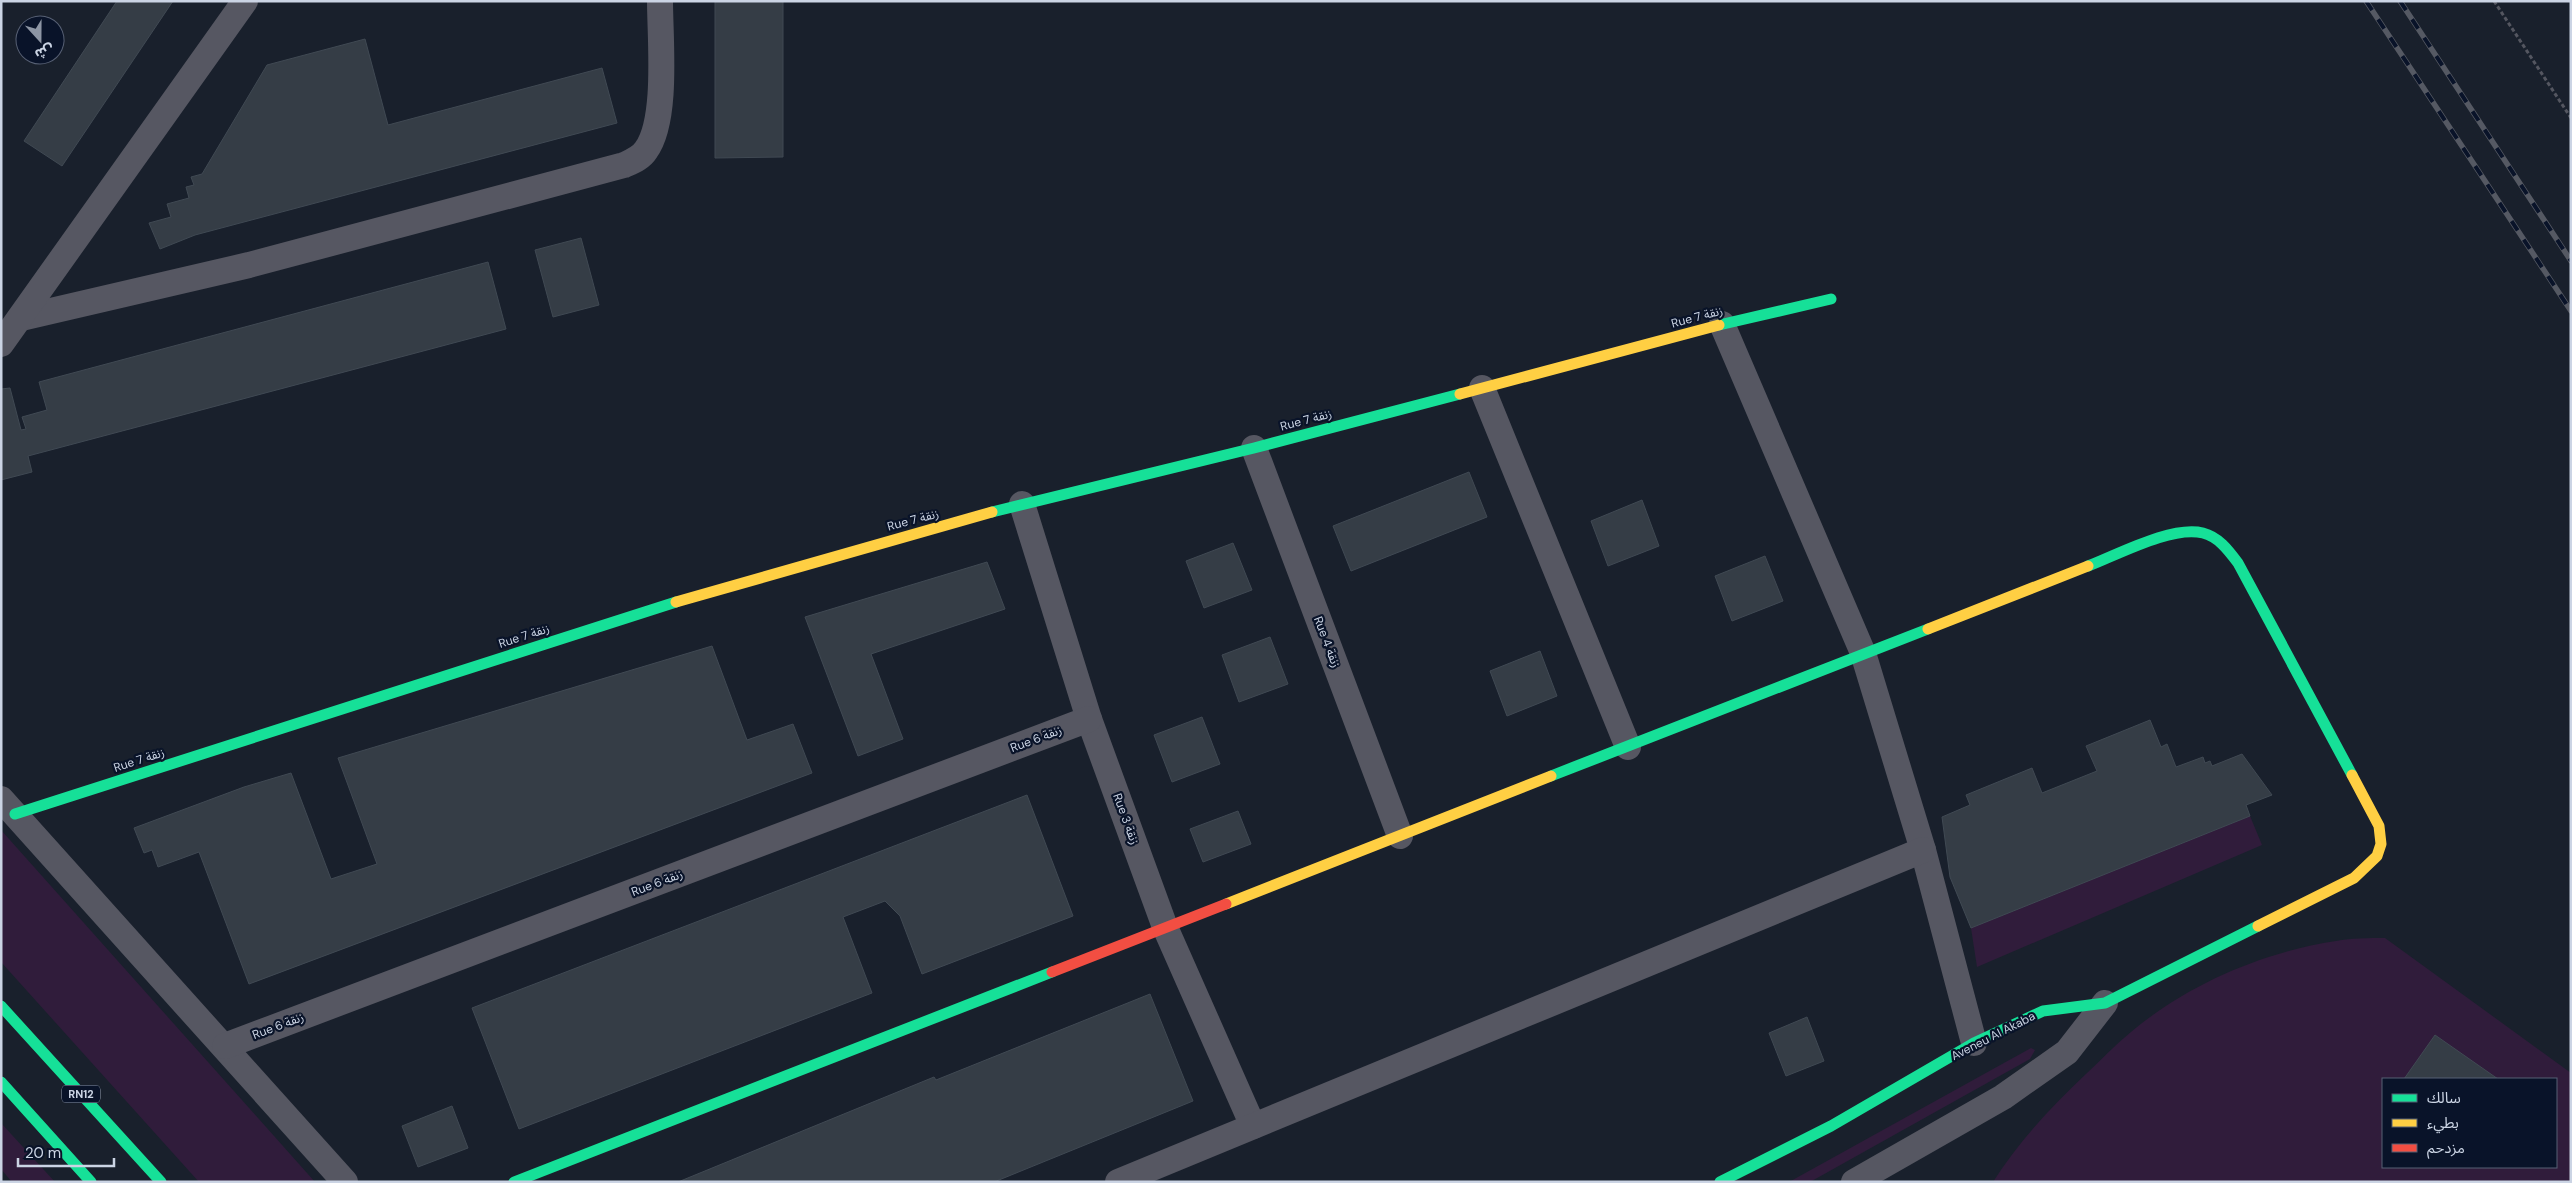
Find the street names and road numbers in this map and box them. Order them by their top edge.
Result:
street label: Rue 7 زنقة [1669,302,1725,332]
street label: Rue 7 زنقة [1278,405,1334,435]
street label: Rue 7 زنقة [885,505,941,535]
street label: Rue 4 زنقة [1310,614,1344,670]
street label: Rue 7 زنقة [496,620,552,652]
street label: Rue 6 زنقة [1008,722,1064,756]
street label: Rue 7 زنقة [111,744,167,776]
street label: Rue 3 زنقة [1109,791,1143,847]
street label: Rue 6 زنقة [629,866,685,900]
street label: Aveneu Al Akaba [1948,1008,2038,1064]
street label: Rue 6 زنقة [250,1009,306,1043]
road number: RN12 [62,1086,100,1102]

